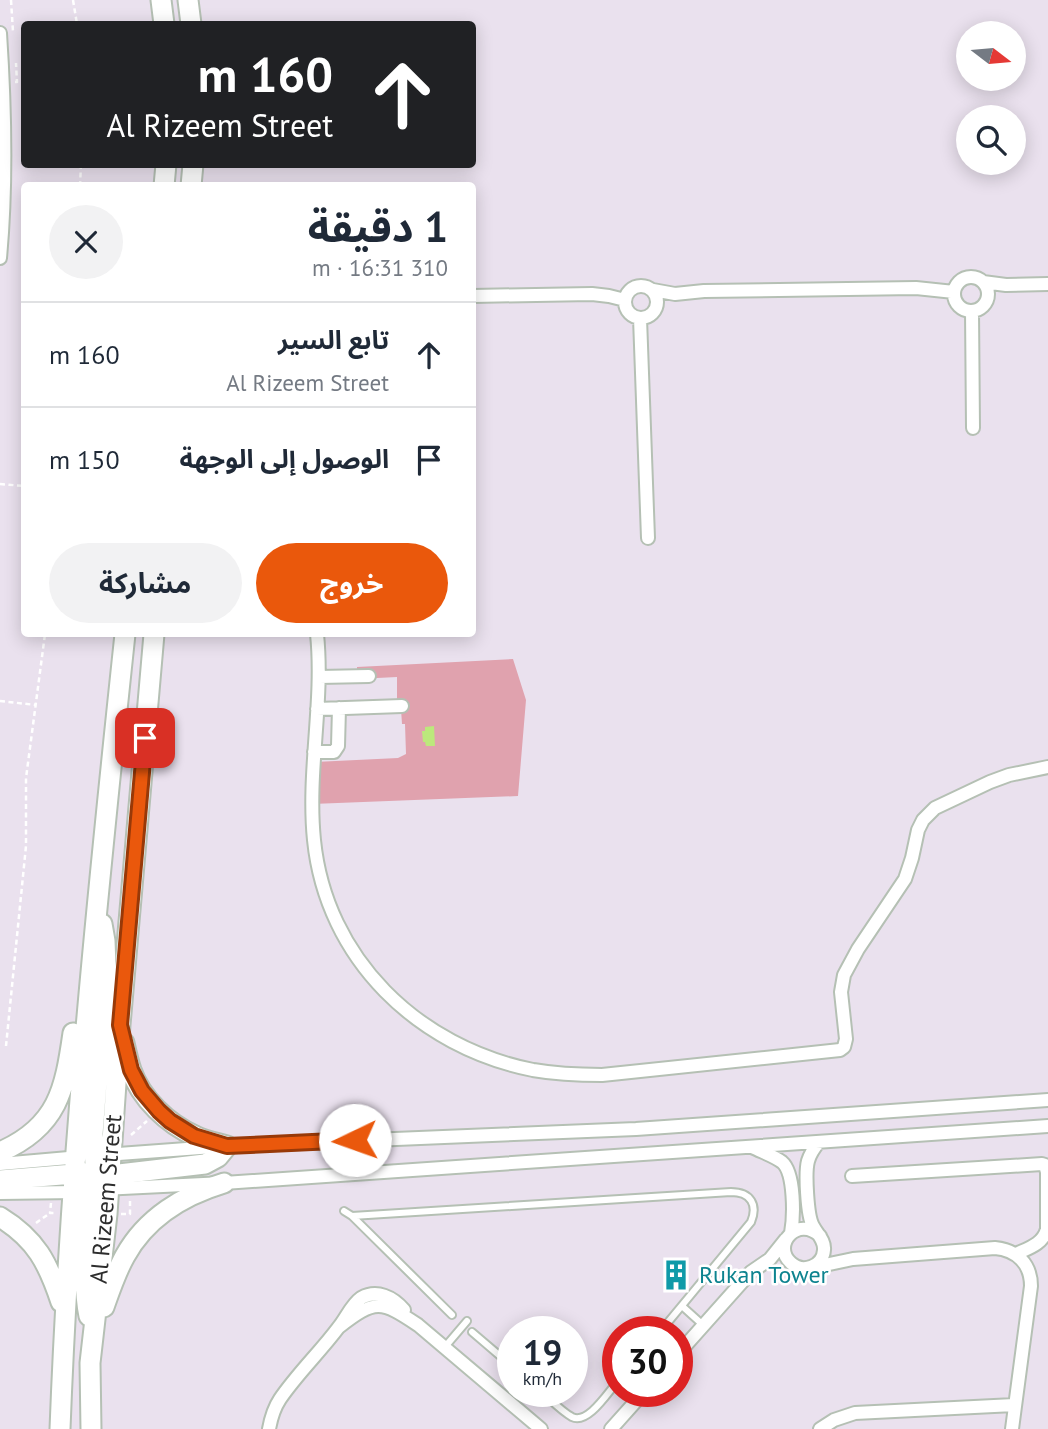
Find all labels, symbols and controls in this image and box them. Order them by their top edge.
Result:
north arrow [956,21,1026,91]
map controls [956,21,1026,175]
text: 160 m [198,42,333,106]
icon: ahead [357,49,448,140]
text: Al Rizeem Street [107,104,333,146]
button: search [956,105,1026,175]
text: 1 دقيقة [308,199,448,254]
button: close [49,205,123,279]
text: 310 m · 16:31 [312,253,448,282]
text: تابع السير [278,323,389,356]
icon: ahead [410,336,448,374]
text: 160 m [49,338,120,371]
text: Al Rizeem Street [226,368,389,397]
icon: arrive [410,441,448,479]
text: الوصول إلى الوجهة [180,442,389,475]
text: 150 m [49,443,120,476]
button: مشاركة [49,543,242,623]
button: خروج [256,543,448,623]
pin [115,708,175,768]
icon: arrive [126,719,164,757]
position arrow [318,1103,392,1177]
street label: Al Rizeem Street [83,1113,128,1285]
building icon: Rukan Tower [659,1258,693,1292]
place label: Rukan Tower [699,1259,829,1290]
speed limit sign: 30 [602,1316,693,1407]
text: 19 [523,1329,562,1375]
text: km/h [523,1367,562,1390]

